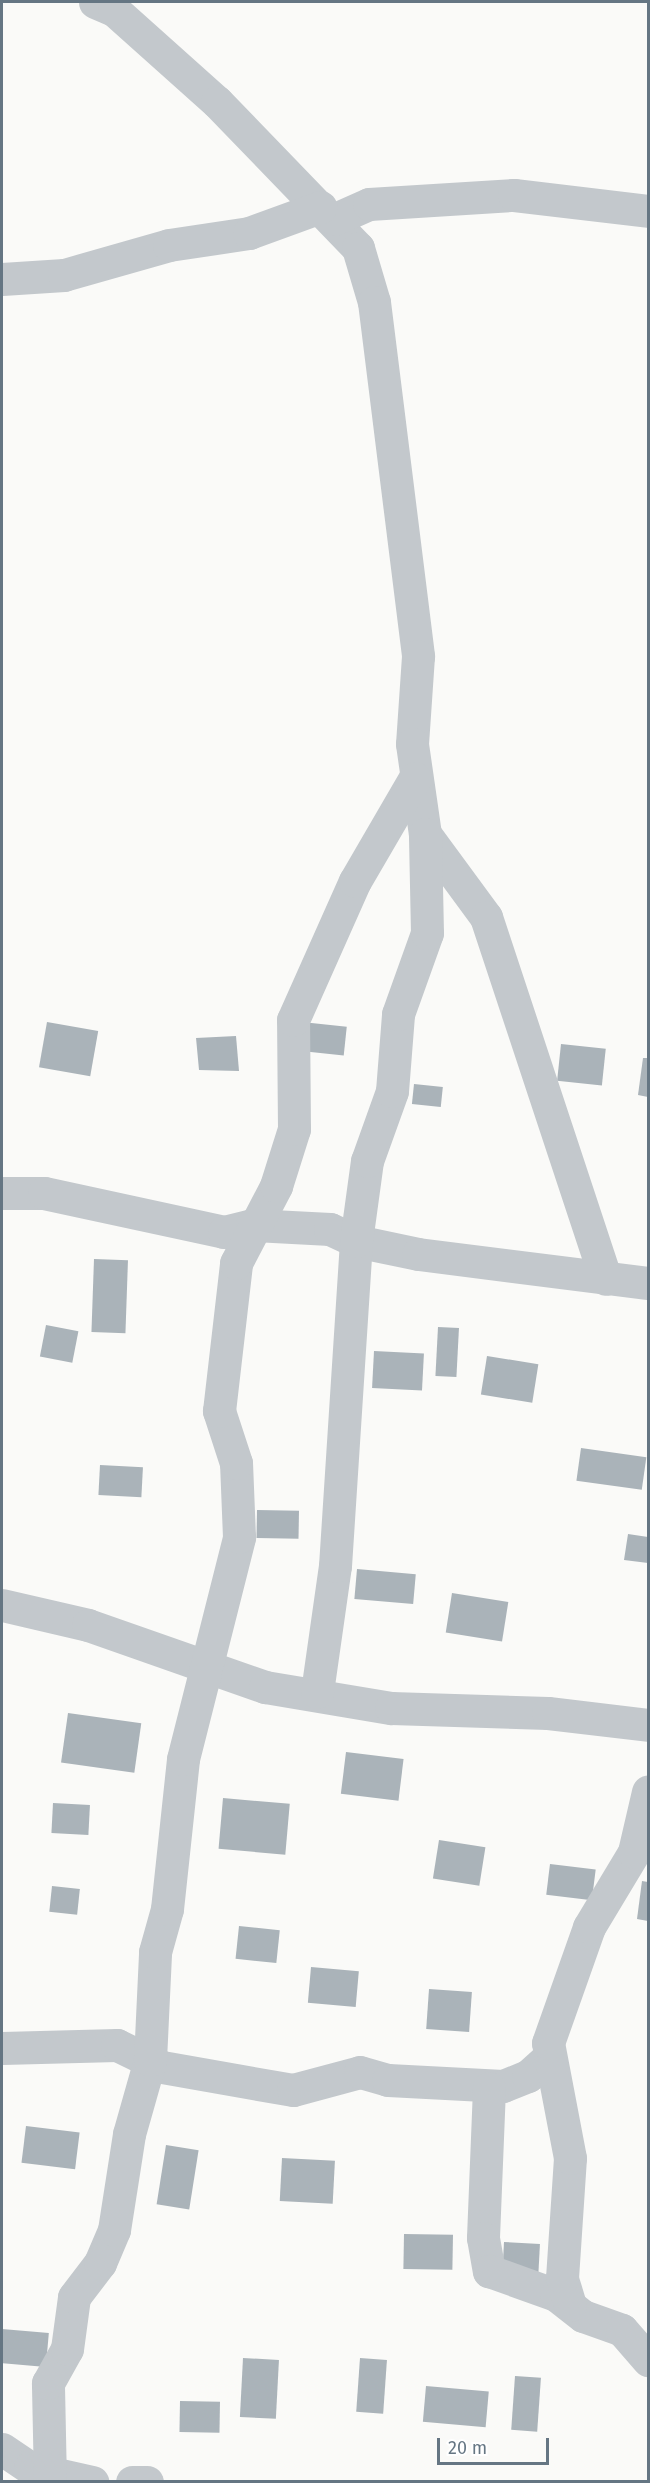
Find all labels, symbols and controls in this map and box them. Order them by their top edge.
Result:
scale bar [440,2426,552,2464]
text: 20 m [448,2437,487,2459]

